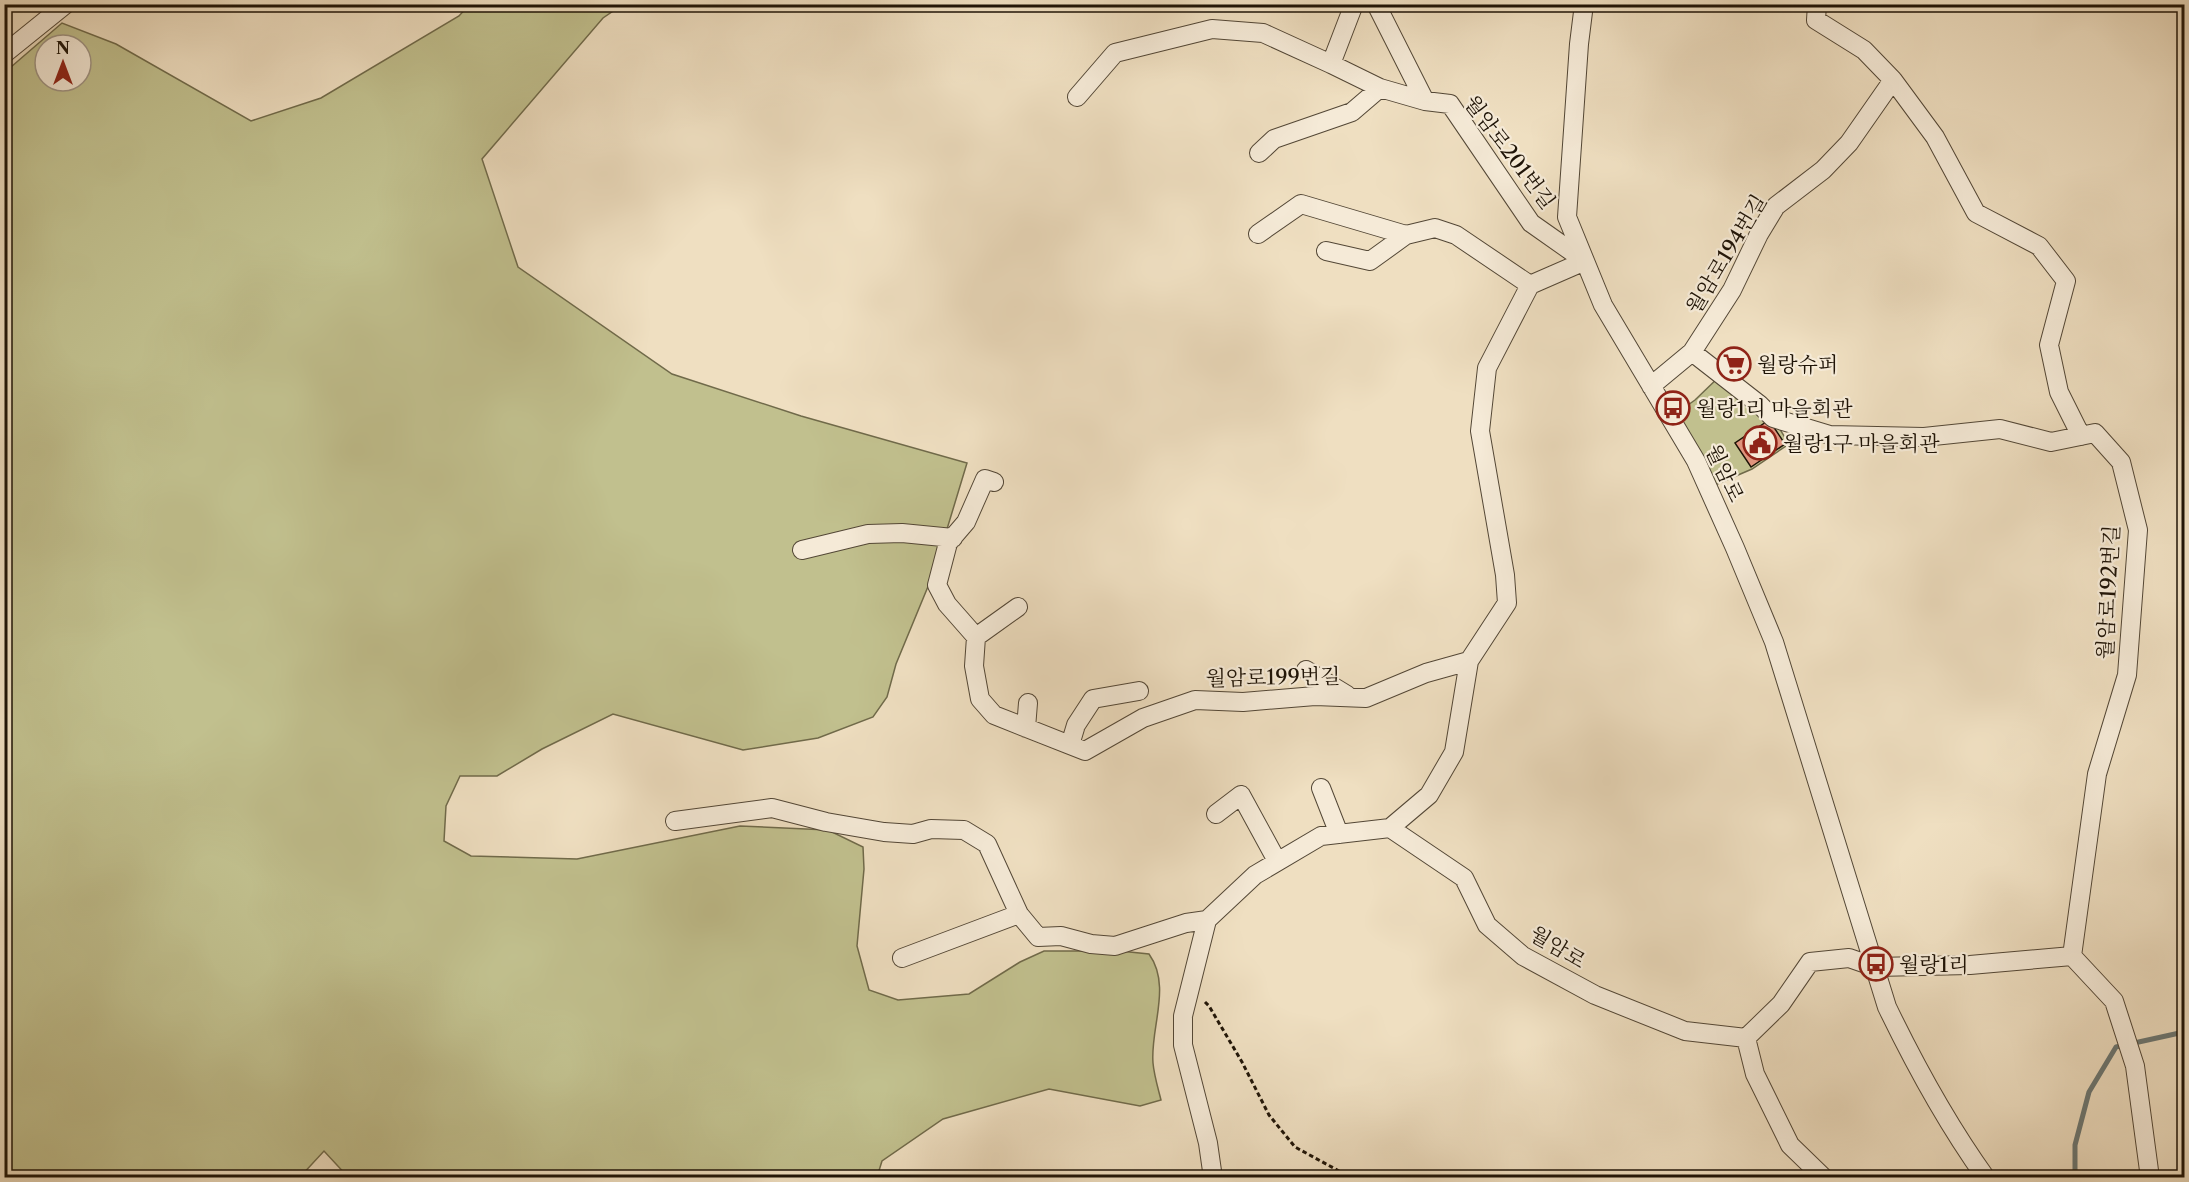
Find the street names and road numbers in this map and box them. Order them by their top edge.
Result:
street label: 월암로201번길 [1459,90,1561,214]
street label: 월암로194번길 [1681,190,1771,318]
street label: 월암로 [1701,440,1749,506]
street label: 월암로192번길 [2092,524,2124,660]
street label: 월암로199번길 [1205,663,1341,691]
street label: 월암로 [1525,921,1591,973]

